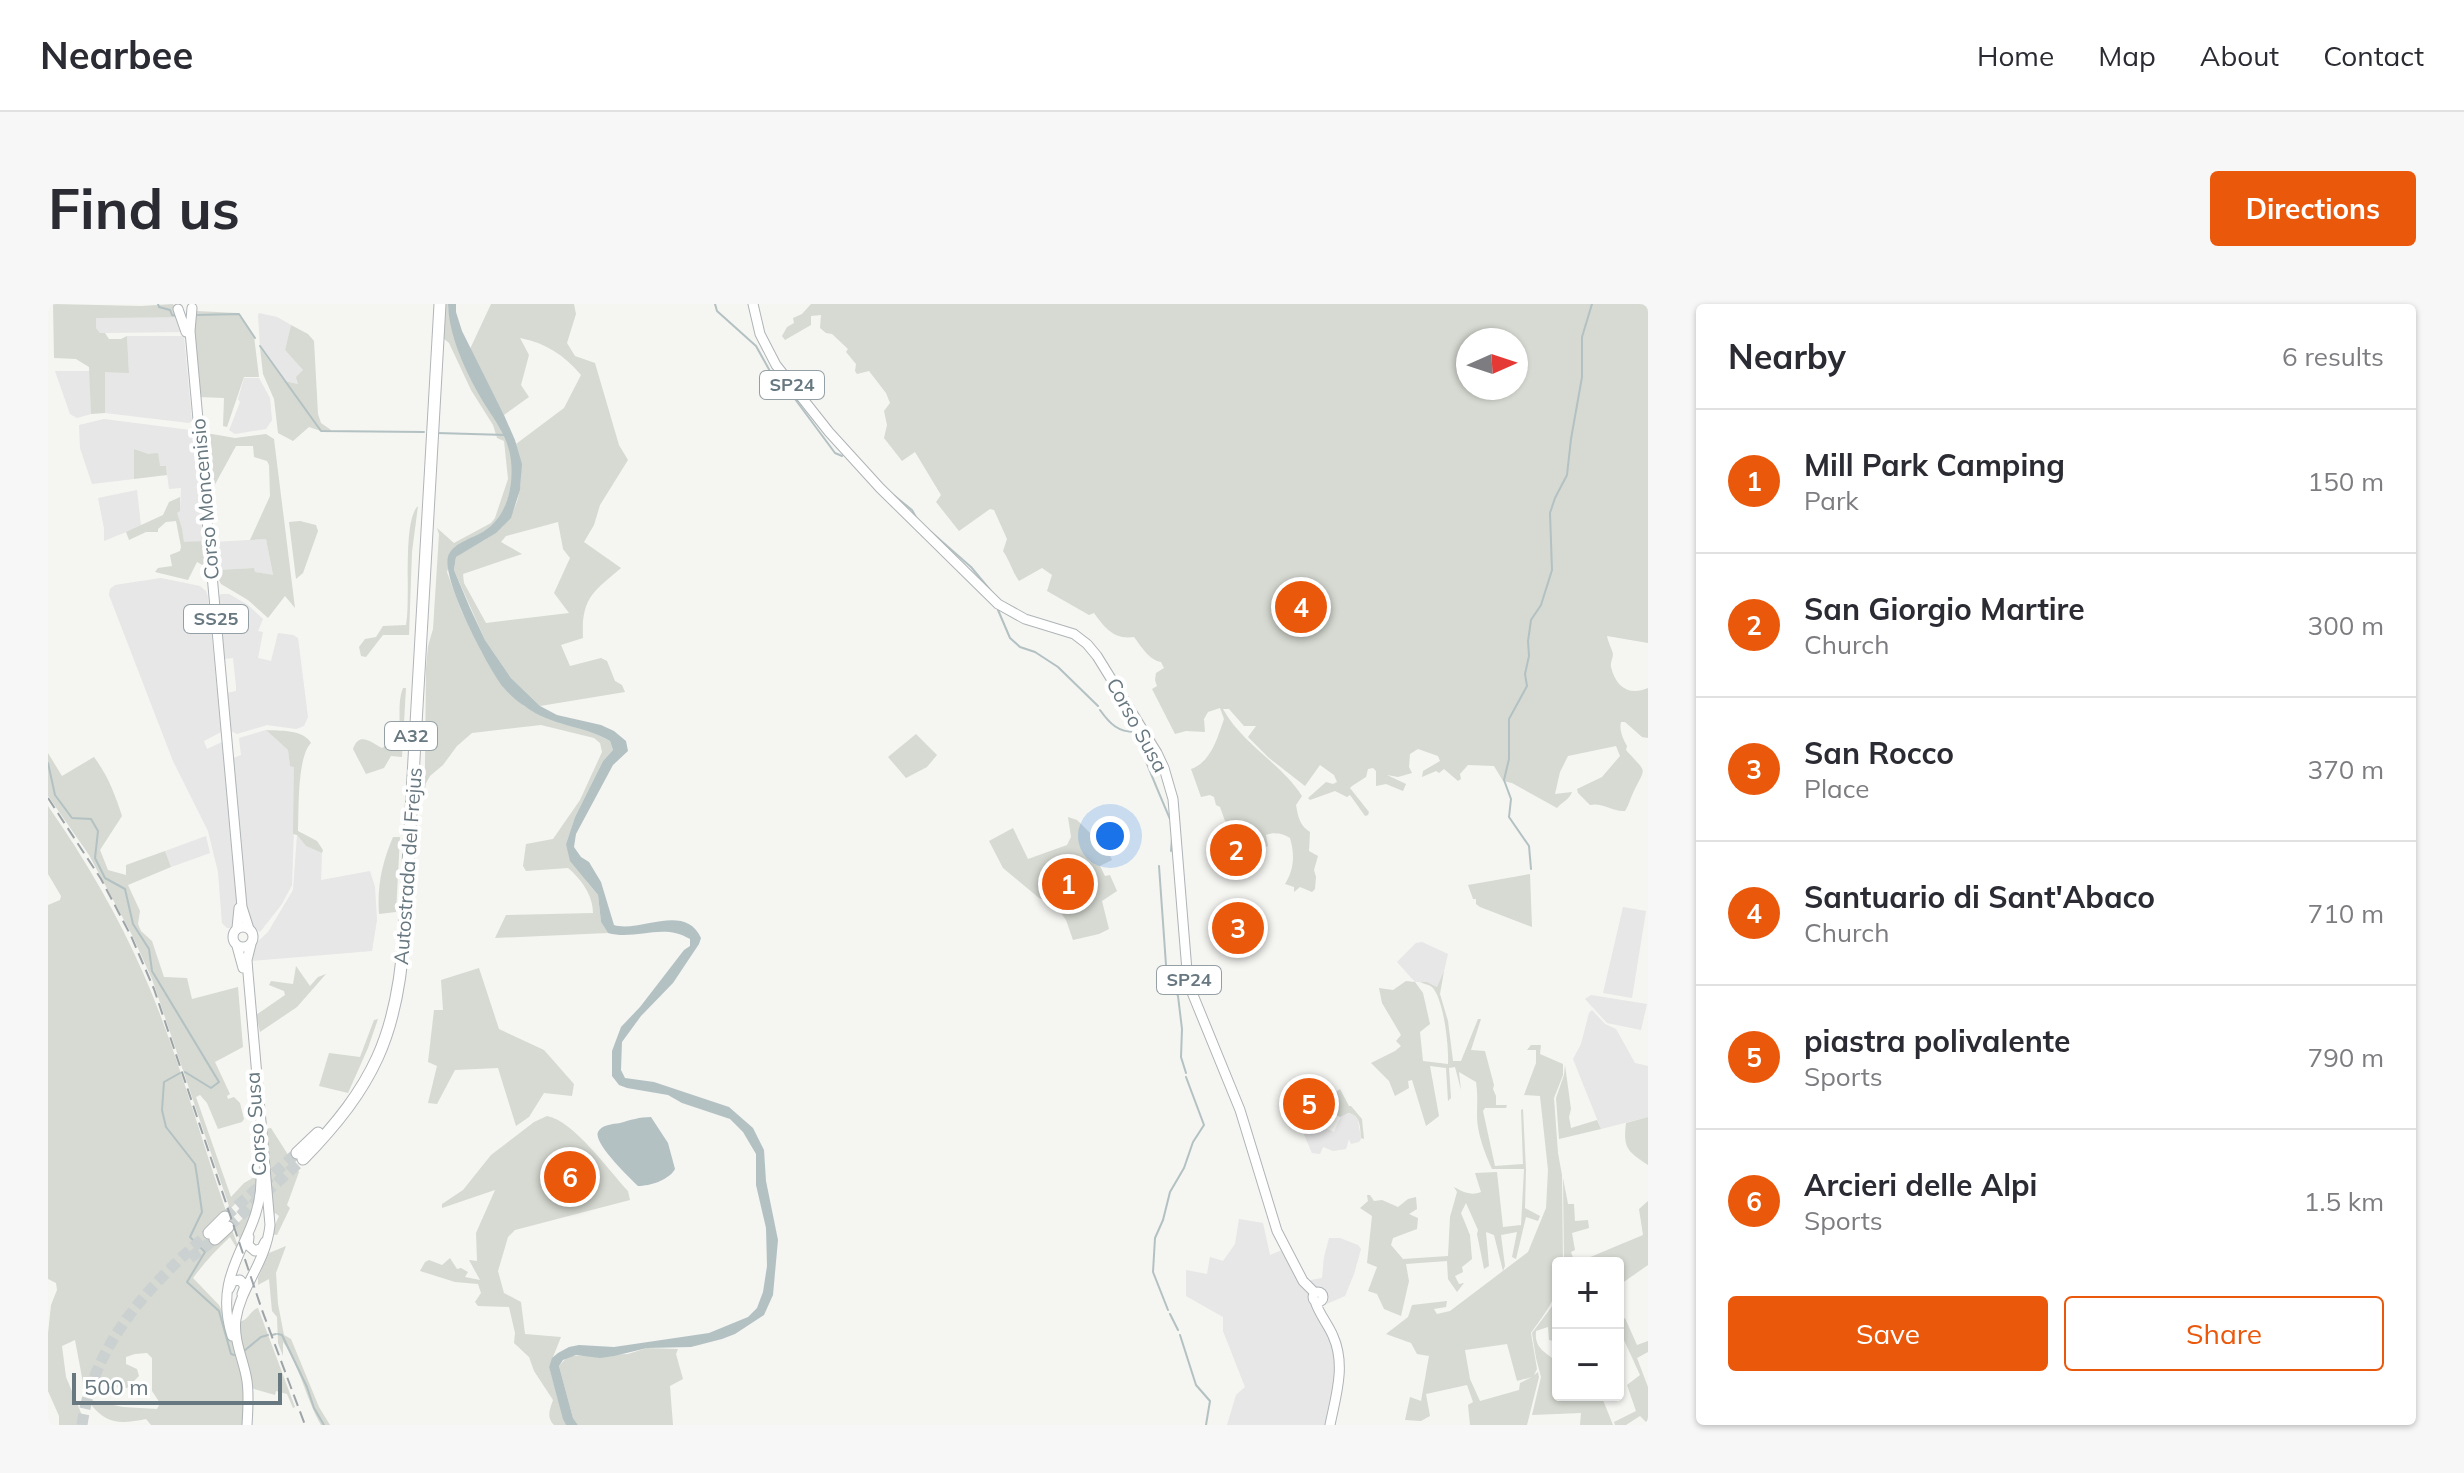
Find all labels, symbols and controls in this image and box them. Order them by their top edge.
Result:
text: Nearbee [40,31,193,79]
text: Home [1977,38,2054,73]
text: Map [2098,38,2156,73]
text: About [2200,38,2279,73]
text: Contact [2323,38,2424,73]
button: Directions [2210,171,2416,246]
text: Find us [48,173,240,243]
north arrow [1456,328,1528,400]
text: Nearby [1728,335,1846,378]
text: 6 results [2282,340,2384,373]
road number: SP24 [760,371,824,399]
street label: Corso Moncenisio [185,417,224,581]
text: Mill Park Camping [1804,446,2065,484]
text: 1 [1746,465,1762,498]
text: 150 m [2308,465,2384,498]
text: Park [1804,484,1859,517]
pin: 4 [1275,577,1327,637]
text: San Giorgio Martire [1804,590,2085,628]
road number: SS25 [184,605,248,633]
text: 2 [1746,609,1762,642]
text: 300 m [2308,609,2384,642]
text: Church [1804,628,1889,661]
street label: Corso Susa [1101,673,1174,776]
road number: A32 [385,722,437,750]
text: San Rocco [1804,734,1954,772]
text: 3 [1746,753,1762,786]
text: 370 m [2308,753,2384,786]
street label: Autostrada del Frejus [388,766,427,966]
text: Place [1804,772,1869,805]
your location [1090,816,1130,856]
pin: 2 [1210,820,1262,880]
pin: 1 [1042,854,1094,914]
text: Santuario di Sant'Abaco [1804,878,2155,916]
text: 4 [1746,897,1762,930]
text: 710 m [2308,897,2384,930]
pin: 3 [1212,898,1264,958]
text: Church [1804,916,1889,949]
road number: SP24 [1157,966,1221,994]
text: piastra polivalente [1804,1022,2070,1060]
text: 5 [1746,1041,1762,1074]
text: 790 m [2308,1041,2384,1074]
text: Sports [1804,1060,1883,1093]
street label: Corso Susa [239,1071,272,1177]
pin: 5 [1283,1074,1335,1134]
pin: 6 [544,1147,596,1207]
text: Arcieri delle Alpi [1804,1166,2037,1204]
text: 6 [1746,1185,1762,1218]
text: 1.5 km [2304,1185,2384,1218]
text: Sports [1804,1204,1883,1237]
map controls [1552,1257,1624,1401]
button: + [1552,1257,1624,1329]
button: Save [1728,1296,2048,1371]
button: Share [2064,1296,2384,1371]
button: − [1552,1329,1624,1401]
scale bar [72,1369,282,1405]
text: 500 m [84,1373,149,1401]

